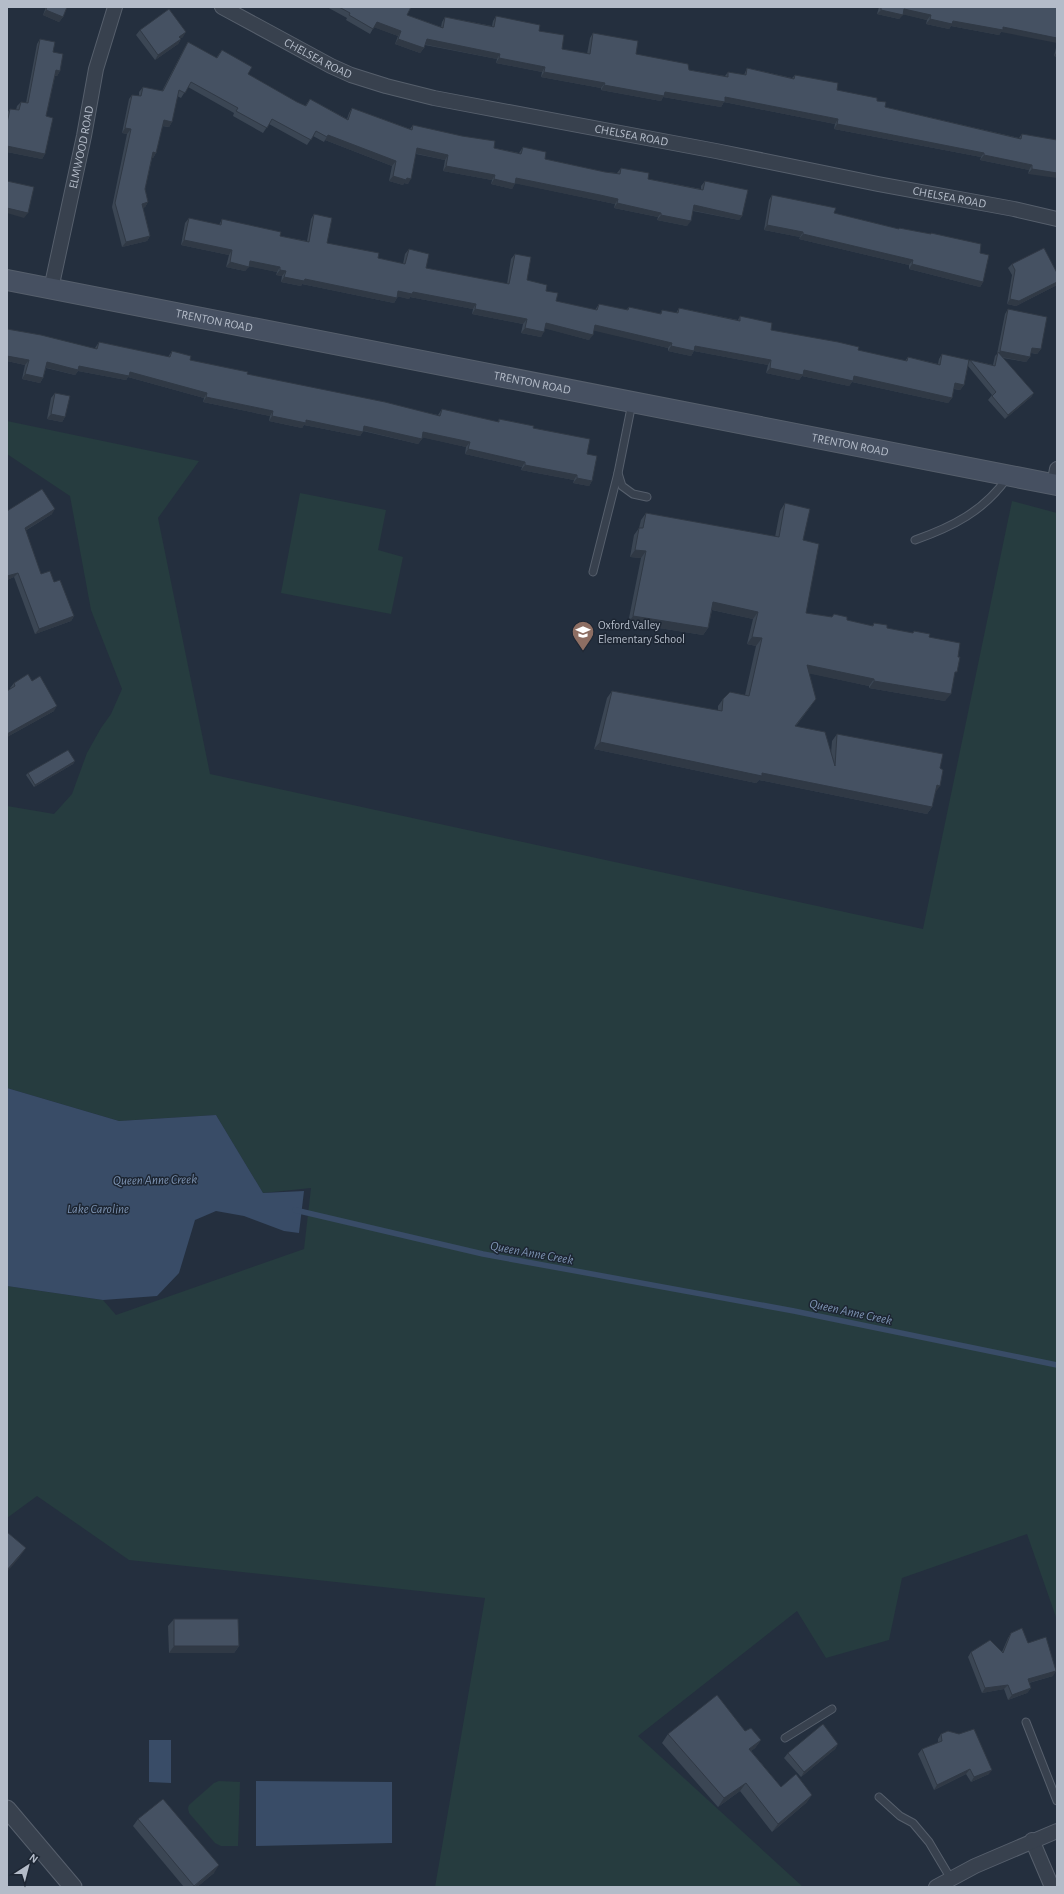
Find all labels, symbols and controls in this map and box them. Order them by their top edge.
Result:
street label: CHELSEA ROAD [282,36,354,81]
street label: ELMWOOD ROAD [67,105,95,190]
street label: CHELSEA ROAD [594,122,669,148]
street label: CHELSEA ROAD [912,185,987,210]
street label: TRENTON ROAD [175,307,254,334]
street label: TRENTON ROAD [493,369,572,396]
street label: TRENTON ROAD [811,431,890,458]
school or university icon: Oxford Valley Elementary School [570,619,596,652]
place label: Oxford Valley Elementary School [598,619,685,646]
water label: Queen Anne Creek [113,1173,197,1188]
water label: Lake Caroline [67,1203,129,1216]
water label: Queen Anne Creek [489,1240,574,1267]
water label: Queen Anne Creek [808,1297,893,1328]
north arrow [8,1846,48,1886]
text: N [27,1852,40,1865]

